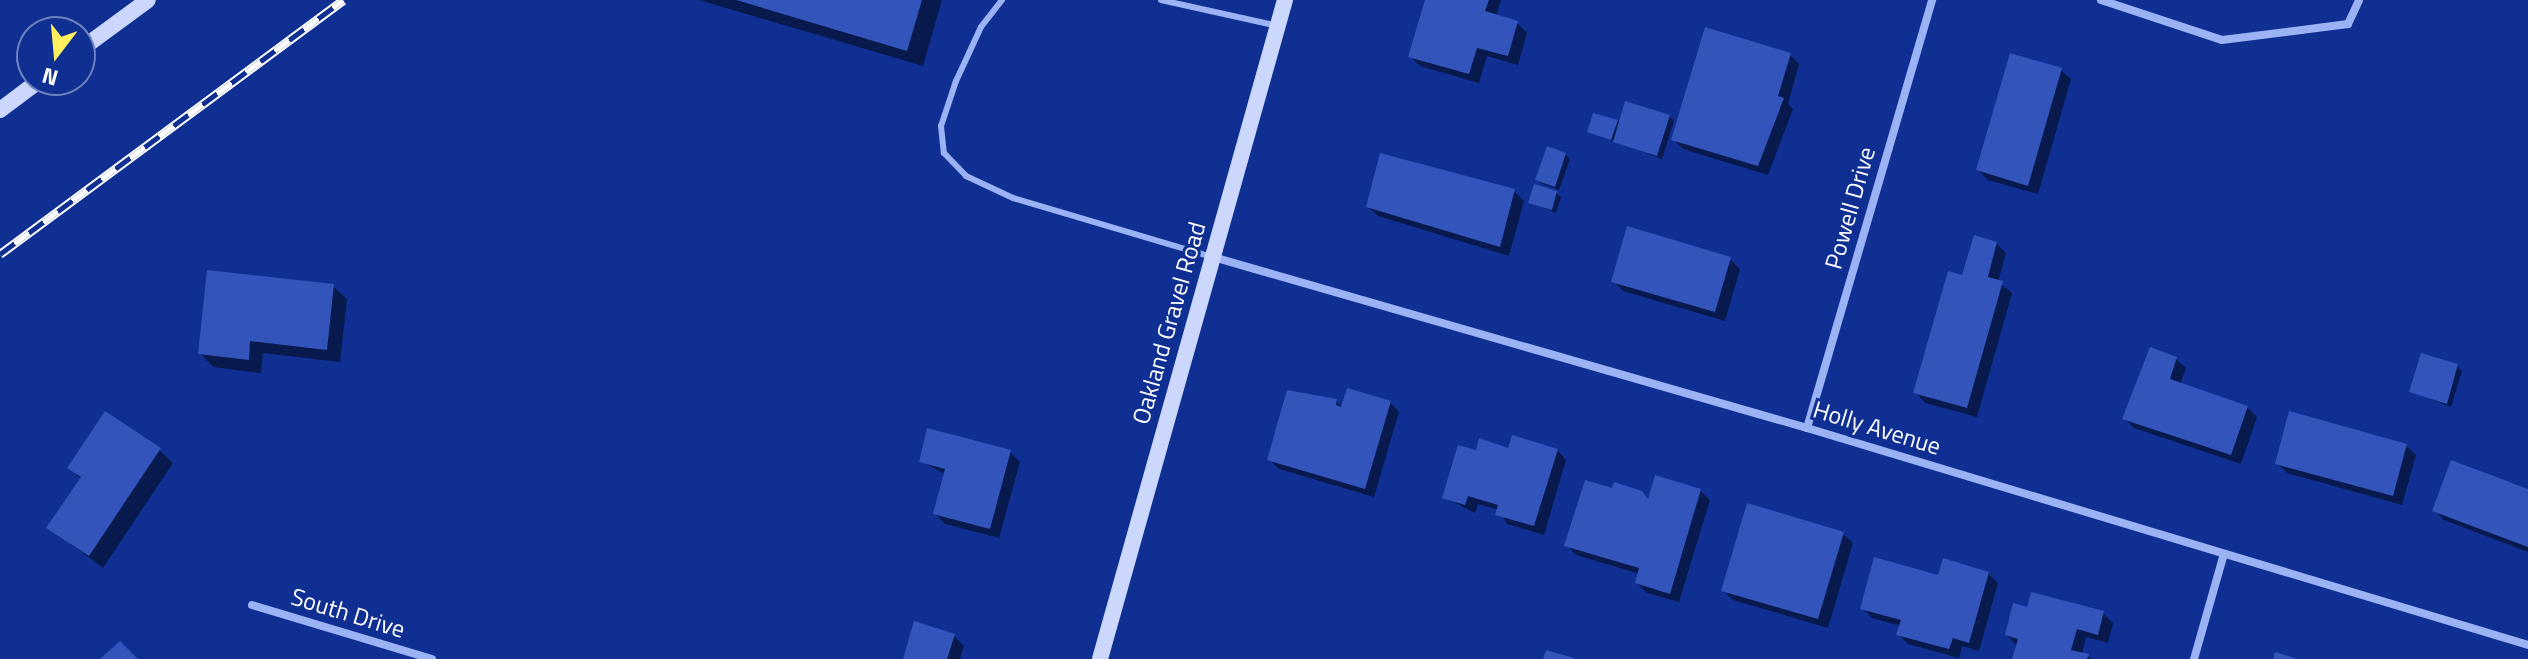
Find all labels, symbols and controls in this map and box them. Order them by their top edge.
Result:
north arrow [16,16,96,96]
text: N [38,59,62,96]
street label: Powell Drive [1819,144,1881,272]
street label: Oakland Gravel Road [1126,219,1212,427]
street label: Holly Avenue [1810,395,1944,461]
street label: South Drive [288,582,408,644]

